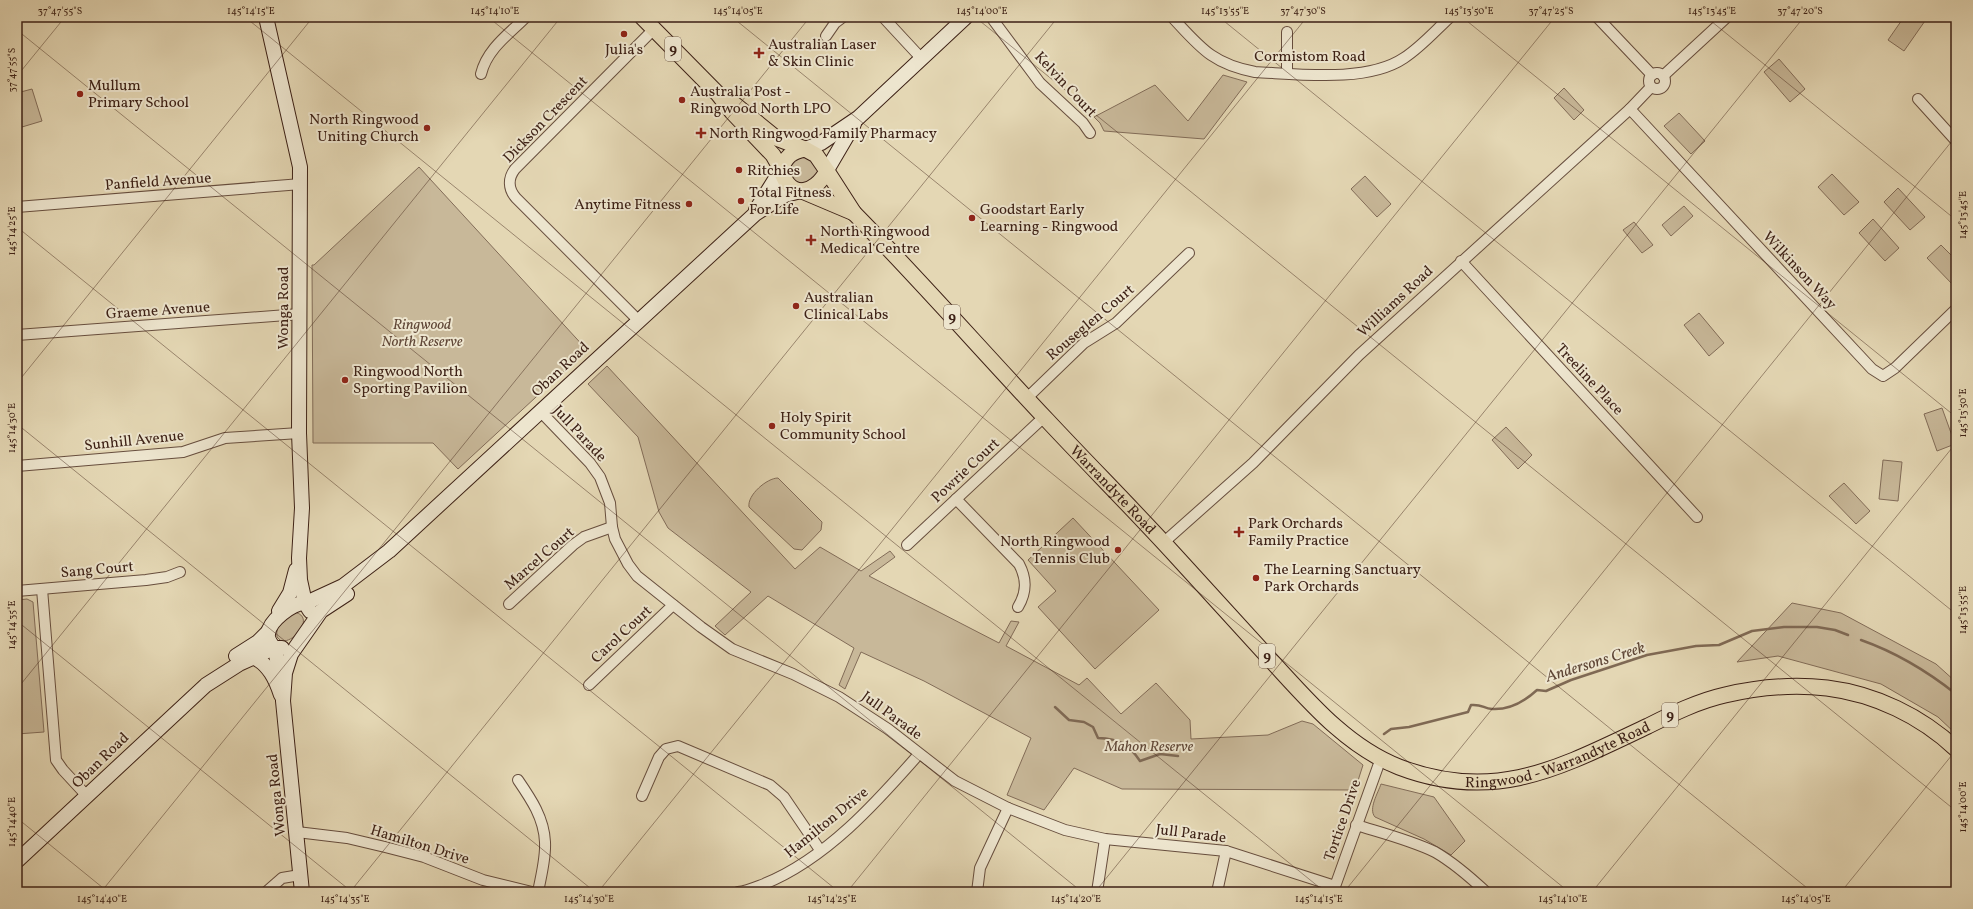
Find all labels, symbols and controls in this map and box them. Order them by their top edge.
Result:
text: 37°47'55"S [38,4,82,18]
text: 145°14'15"E [227,4,275,18]
text: 145°14'10"E [471,4,519,18]
text: 145°14'05"E [713,4,763,18]
text: 145°14'00"E [957,4,1007,18]
text: 145°13'55"E [1201,4,1249,18]
text: 37°47'30"S [1280,4,1326,18]
text: 145°13'50"E [1445,4,1493,18]
text: 37°47'25"S [1529,4,1573,18]
text: 145°13'45"E [1688,4,1736,18]
text: 37°47'20"S [1777,4,1823,18]
marker: Julia's [619,29,629,39]
place label: Australian Laser & Skin Clinic [768,35,876,73]
road number: 9 [665,37,681,61]
place label: Julia's [605,40,643,61]
marker: Australian Laser & Skin Clinic [753,47,765,59]
street label: Kelvin Court [1029,47,1101,123]
street label: Cormistom Road [1254,47,1366,68]
text: 37°47'55"S [5,48,19,92]
street label: Dickson Crescent [499,72,593,168]
place label: Mullum Primary School [88,76,189,114]
place label: Australia Post - Ringwood North LPO [690,82,831,120]
marker: Mullum Primary School [75,89,85,99]
marker: Australia Post - Ringwood North LPO [677,95,687,105]
place label: North Ringwood Uniting Church [309,110,419,148]
marker: North Ringwood Uniting Church [422,123,432,133]
place label: North Ringwood Family Pharmacy [709,124,937,145]
marker: North Ringwood Family Pharmacy [696,128,706,138]
place label: Ritchies [747,161,800,182]
marker: Ritchies [734,165,744,175]
street label: Panfield Avenue [104,168,212,197]
place label: Total Fitness For Life [749,183,832,221]
text: 145°13'45"E [1956,191,1970,239]
place label: Anytime Fitness [574,195,681,216]
marker: Total Fitness For Life [736,196,746,206]
marker: Anytime Fitness [684,199,694,209]
place label: Goodstart Early Learning - Ringwood [980,200,1118,238]
text: 145°14'25"E [5,206,19,256]
marker: Goodstart Early Learning - Ringwood [967,213,977,223]
place label: North Ringwood Medical Centre [820,222,930,260]
street label: Wilkinson Way [1757,227,1841,315]
marker: North Ringwood Medical Centre [805,234,817,246]
street label: Williams Road [1354,261,1439,343]
street label: Wonga Road [274,267,295,349]
street label: Rouseglen Court [1042,280,1139,366]
place label: Australian Clinical Labs [804,288,888,326]
street label: Graeme Avenue [105,297,211,326]
marker: Australian Clinical Labs [791,301,801,311]
road number: 9 [944,305,960,329]
park label: Ringwood North Reserve [382,315,463,353]
street label: Oban Road [527,338,595,402]
street label: Treeline Place [1550,339,1628,421]
place label: Ringwood North Sporting Pavilion [353,362,468,400]
marker: Ringwood North Sporting Pavilion [340,375,350,385]
text: 145°13'50"E [1956,389,1970,437]
street label: Jull Parade [547,401,611,467]
text: 145°14'30"E [5,403,19,453]
place label: Holy Spirit Community School [780,408,906,446]
marker: Holy Spirit Community School [767,421,777,431]
street label: Sunhill Avenue [83,426,185,457]
street label: Powrie Court [927,434,1005,508]
street label: Warrandyte Road [1064,441,1160,540]
place label: Park Orchards Family Practice [1248,514,1349,552]
street label: Marcel Court [500,523,580,596]
marker: Park Orchards Family Practice [1233,526,1245,538]
place label: North Ringwood Tennis Club [1000,532,1110,570]
marker: North Ringwood Tennis Club [1113,545,1123,555]
street label: Sang Court [60,557,134,584]
place label: The Learning Sanctuary Park Orchards [1264,560,1421,598]
marker: The Learning Sanctuary Park Orchards [1251,573,1261,583]
text: 145°13'55"E [1956,586,1970,634]
text: 145°14'35"E [5,600,19,650]
street label: Carol Court [587,601,657,669]
water label: Andersons Creek [1542,637,1649,689]
road number: 9 [1259,644,1275,668]
street label: Jull Parade [856,687,926,746]
road number: 9 [1662,703,1678,727]
street label: Ringwood - Warrandyte Road [1465,717,1654,794]
street label: Oban Road [68,728,134,794]
park label: Mahon Reserve [1104,737,1194,758]
street label: Wonga Road [263,753,292,837]
street label: Tortice Drive [1320,777,1367,864]
text: 145°14'00"E [1956,782,1970,832]
street label: Hamilton Drive [780,783,873,864]
text: 145°14'40"E [5,797,19,847]
street label: Hamilton Drive [367,820,472,870]
street label: Jull Parade [1154,820,1227,849]
text: 145°14'40"E [77,892,127,906]
text: 145°14'35"E [320,892,370,906]
text: 145°14'30"E [564,892,614,906]
text: 145°14'25"E [807,892,857,906]
text: 145°14'20"E [1051,892,1101,906]
text: 145°14'15"E [1295,892,1343,906]
text: 145°14'10"E [1539,892,1587,906]
text: 145°14'05"E [1781,892,1831,906]

